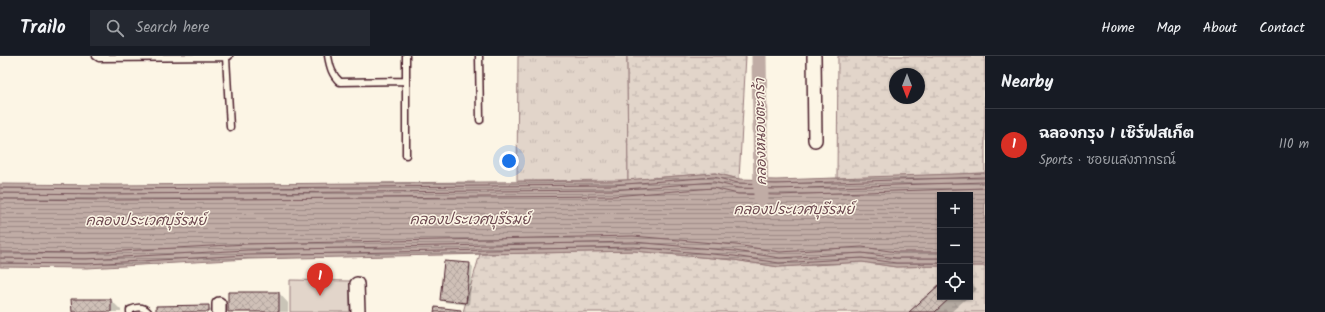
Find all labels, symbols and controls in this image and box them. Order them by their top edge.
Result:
search box [90,10,370,46]
text: Trailo [20,13,66,43]
text: Search here [136,16,210,40]
icon: search [104,17,126,39]
text: Home [1101,17,1135,39]
text: Map [1157,17,1181,39]
text: About [1203,17,1237,39]
text: Contact [1259,17,1305,39]
north arrow [889,68,925,104]
text: Nearby [1001,69,1053,96]
water label: คลองหนองตะกร้า [749,77,773,186]
text: ฉลองกรุง 1 เซิร์ฟสเก็ต [1039,122,1194,146]
text: 1 [1012,134,1016,155]
text: 110 m [1279,134,1309,155]
text: Sports · ซอยแสงภากรณ์ [1039,150,1176,171]
your location [499,151,519,171]
map controls [937,192,973,300]
button: + [937,192,973,228]
water label: คลองประเวศบุรีรมย์ [734,199,857,221]
water label: คลองประเวศบุรีรมย์ [410,209,533,231]
water label: คลองประเวศบุรีรมย์ [86,210,209,232]
button: − [937,228,973,264]
pin: 1 [307,263,333,296]
button: locate [937,264,973,300]

